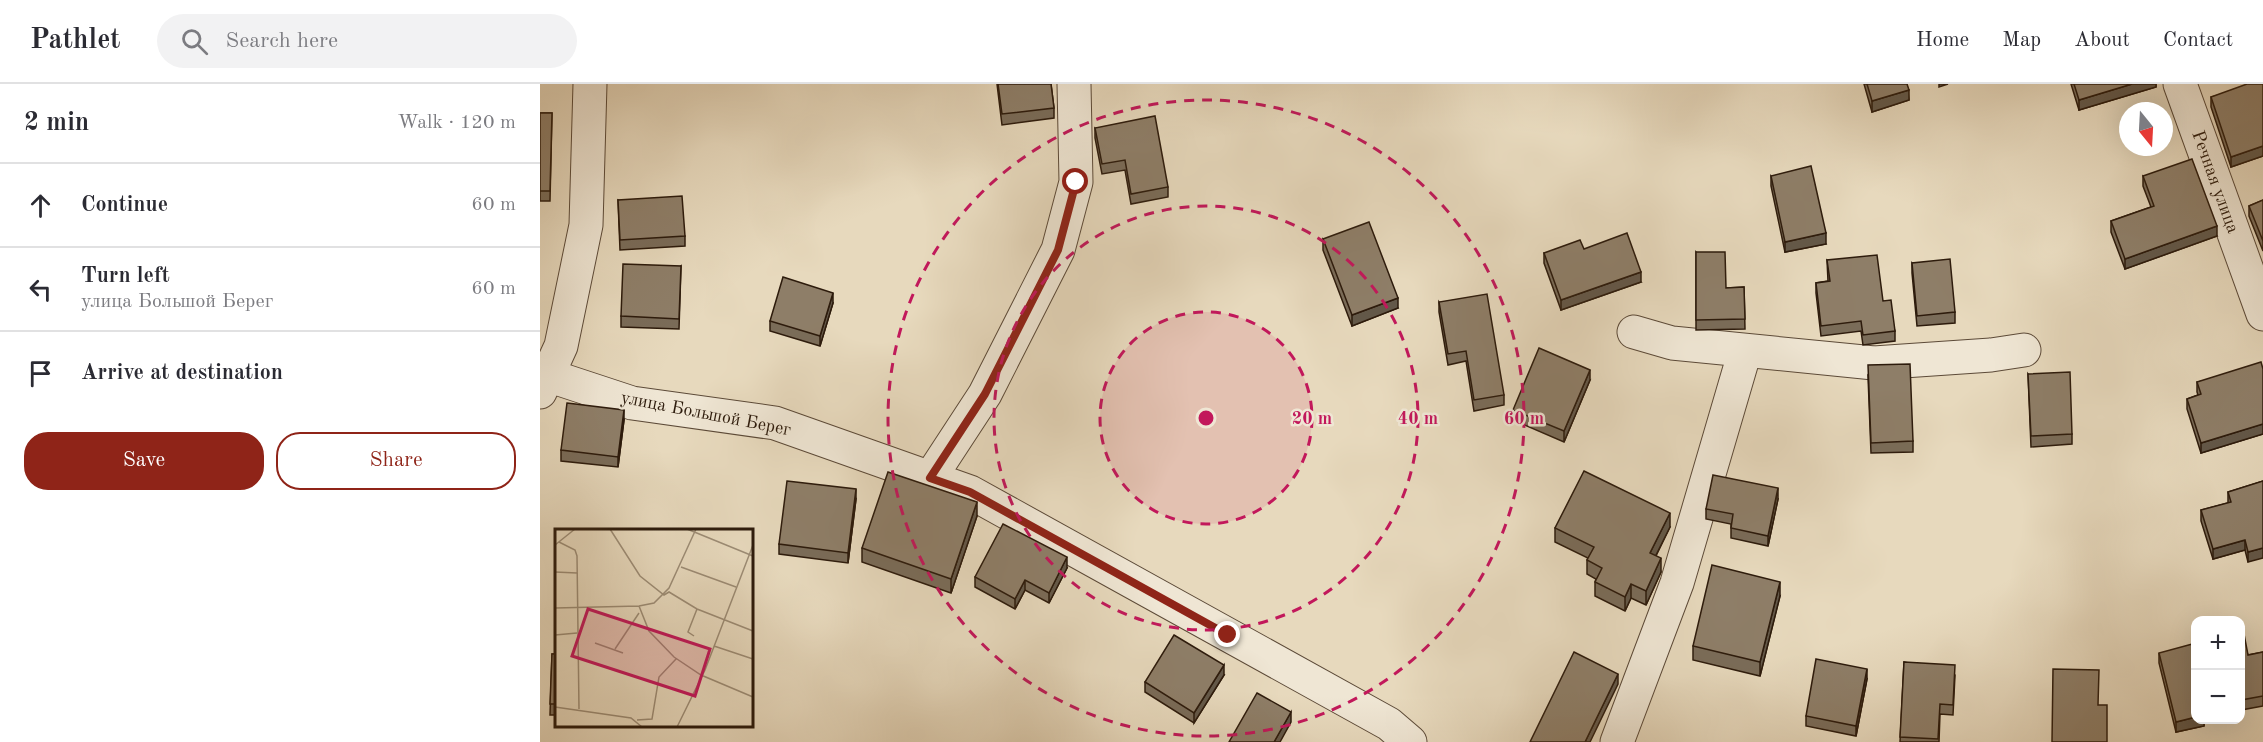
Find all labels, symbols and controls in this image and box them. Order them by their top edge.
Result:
search box [157,14,577,68]
icon: search [178,25,211,58]
text: Pathlet [30,27,121,55]
text: Search here [226,30,338,52]
text: Home [1916,30,1969,51]
text: Map [2002,30,2041,51]
text: About [2074,30,2130,51]
text: Contact [2163,30,2233,51]
north arrow [2119,102,2173,156]
text: 2 min [24,110,89,136]
text: Walk · 120 m [397,113,516,133]
street label: Речная улица [2188,128,2242,236]
route start [1062,168,1088,194]
icon: ahead [24,189,57,222]
text: Continue [81,194,168,216]
text: 60 m [471,195,516,215]
text: Turn left [81,265,170,287]
icon: left [24,273,57,306]
text: 60 m [471,279,516,299]
text: улица Большой Берег [81,292,273,312]
icon: arrive [24,357,57,390]
text: Arrive at destination [81,362,283,384]
street label: улица Большой Берег [619,389,793,439]
centre of rings [1196,408,1216,428]
text: 20 m [1292,410,1332,428]
text: 40 m [1398,410,1438,428]
text: 60 m [1504,410,1544,428]
button: Save [24,432,264,490]
button: Share [276,432,516,490]
inset map [555,529,753,727]
map controls [2191,616,2245,724]
button: + [2191,616,2245,670]
route end [1214,621,1240,647]
button: − [2191,670,2245,724]

